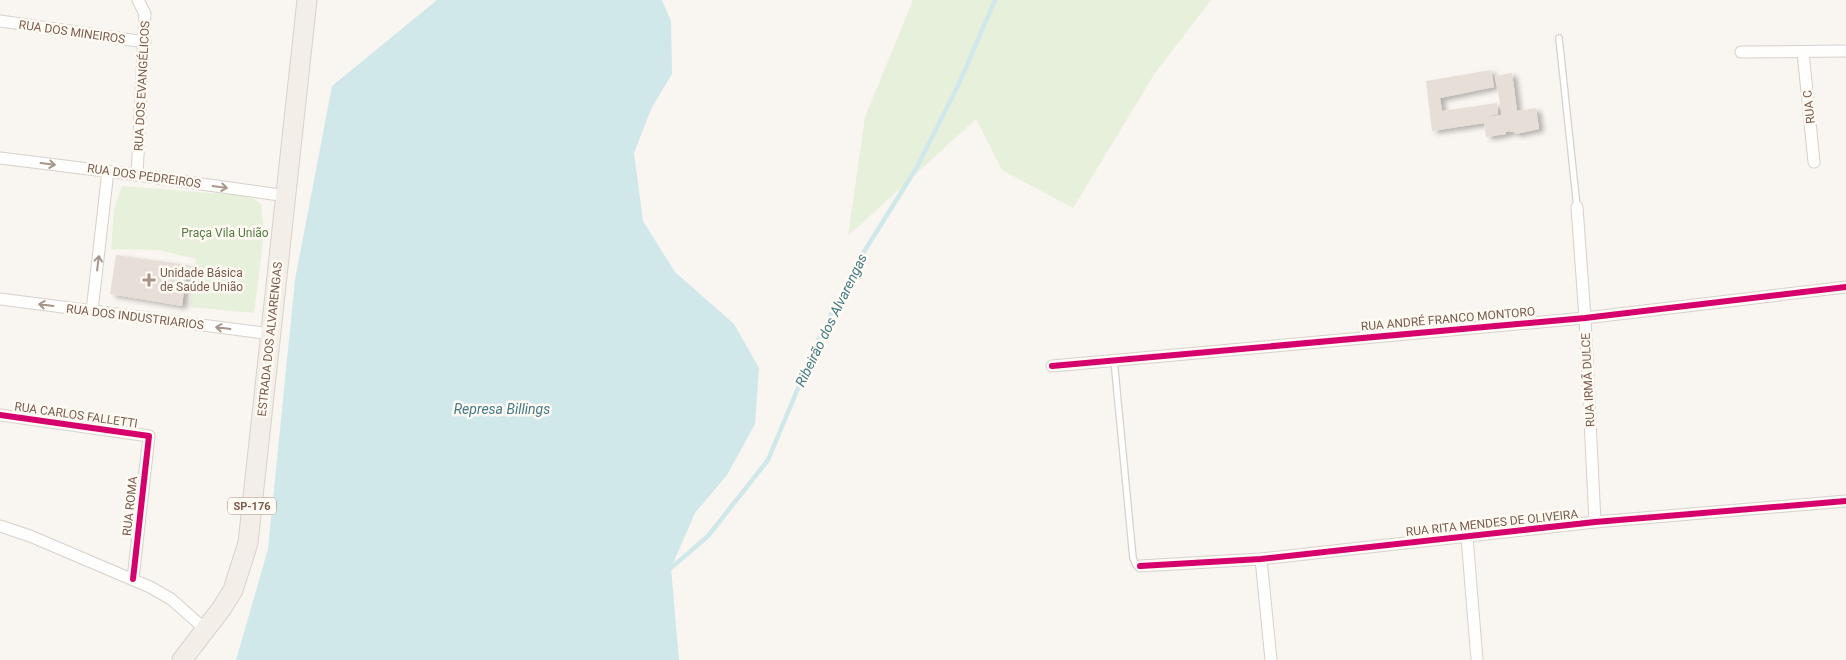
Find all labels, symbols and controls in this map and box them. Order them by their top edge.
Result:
street label: RUA DOS MINEIROS [18,18,126,46]
street label: RUA DOS EVANGÉLICOS [131,20,152,151]
street label: RUA C [1800,89,1818,124]
one-way arrow [40,159,56,169]
street label: RUA DOS PEDREIROS [86,161,202,191]
one-way arrow [211,182,227,192]
park label: Praça Vila União [181,226,269,240]
water label: Ribeirão dos Alvarengas [792,251,870,389]
one-way arrow [93,255,103,271]
street label: ESTRADA DOS ALVARENGAS [255,261,285,417]
place label: Unidade Básica de Saúde União [160,266,243,294]
marker: Unidade Básica de Saúde União [142,273,156,287]
one-way arrow [38,300,54,310]
street label: RUA DOS INDUSTRIARIOS [65,302,205,332]
street label: RUA ANDRÉ FRANCO MONTORO [1360,303,1536,334]
one-way arrow [215,323,231,333]
street label: RUA IRMÃ DULCE [1577,332,1597,428]
street label: RUA CARLOS FALLETTI [13,399,139,431]
water label: Represa Billings [454,401,550,417]
street label: RUA ROMA [120,475,140,537]
road number: SP-176 [228,498,276,514]
street label: RUA RITA MENDES DE OLIVEIRA [1405,507,1579,539]

